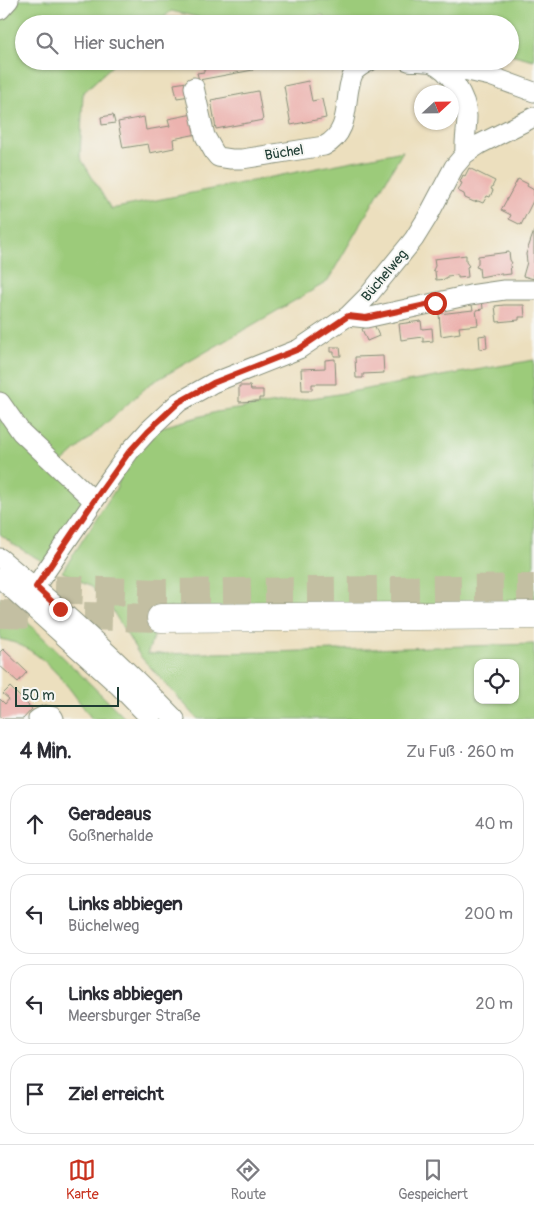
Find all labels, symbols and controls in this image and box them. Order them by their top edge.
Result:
search box [15,15,519,70]
icon: search [33,29,61,57]
text: Hier suchen [73,31,165,55]
north arrow [414,85,459,130]
street label: Büchel [263,141,305,164]
street label: Büchelweg [358,246,411,305]
route start [424,292,447,315]
route end [49,598,72,621]
map controls [474,659,519,704]
button: locate [474,659,519,704]
scale bar [15,684,119,707]
text: 50 m [22,687,55,704]
text: 4 Min. [20,738,72,765]
text: Zu Fuß · 260 m [406,742,514,762]
text: Geradeaus [68,802,151,826]
icon: ahead [21,810,49,838]
text: 40 m [475,814,513,834]
text: Goßnerhalde [68,826,153,846]
text: Links abbiegen [68,892,183,916]
icon: left [21,900,49,928]
text: 200 m [465,904,513,924]
text: Büchelweg [68,916,139,936]
text: Links abbiegen [68,982,183,1006]
icon: left [21,990,49,1018]
text: 20 m [475,994,513,1014]
text: Meersburger Straße [68,1006,200,1026]
icon: arrive [21,1080,49,1108]
text: Ziel erreicht [68,1082,164,1106]
tab: Karte [66,1156,99,1203]
tab: Route [231,1156,266,1203]
tab: Gespeichert [398,1156,468,1203]

